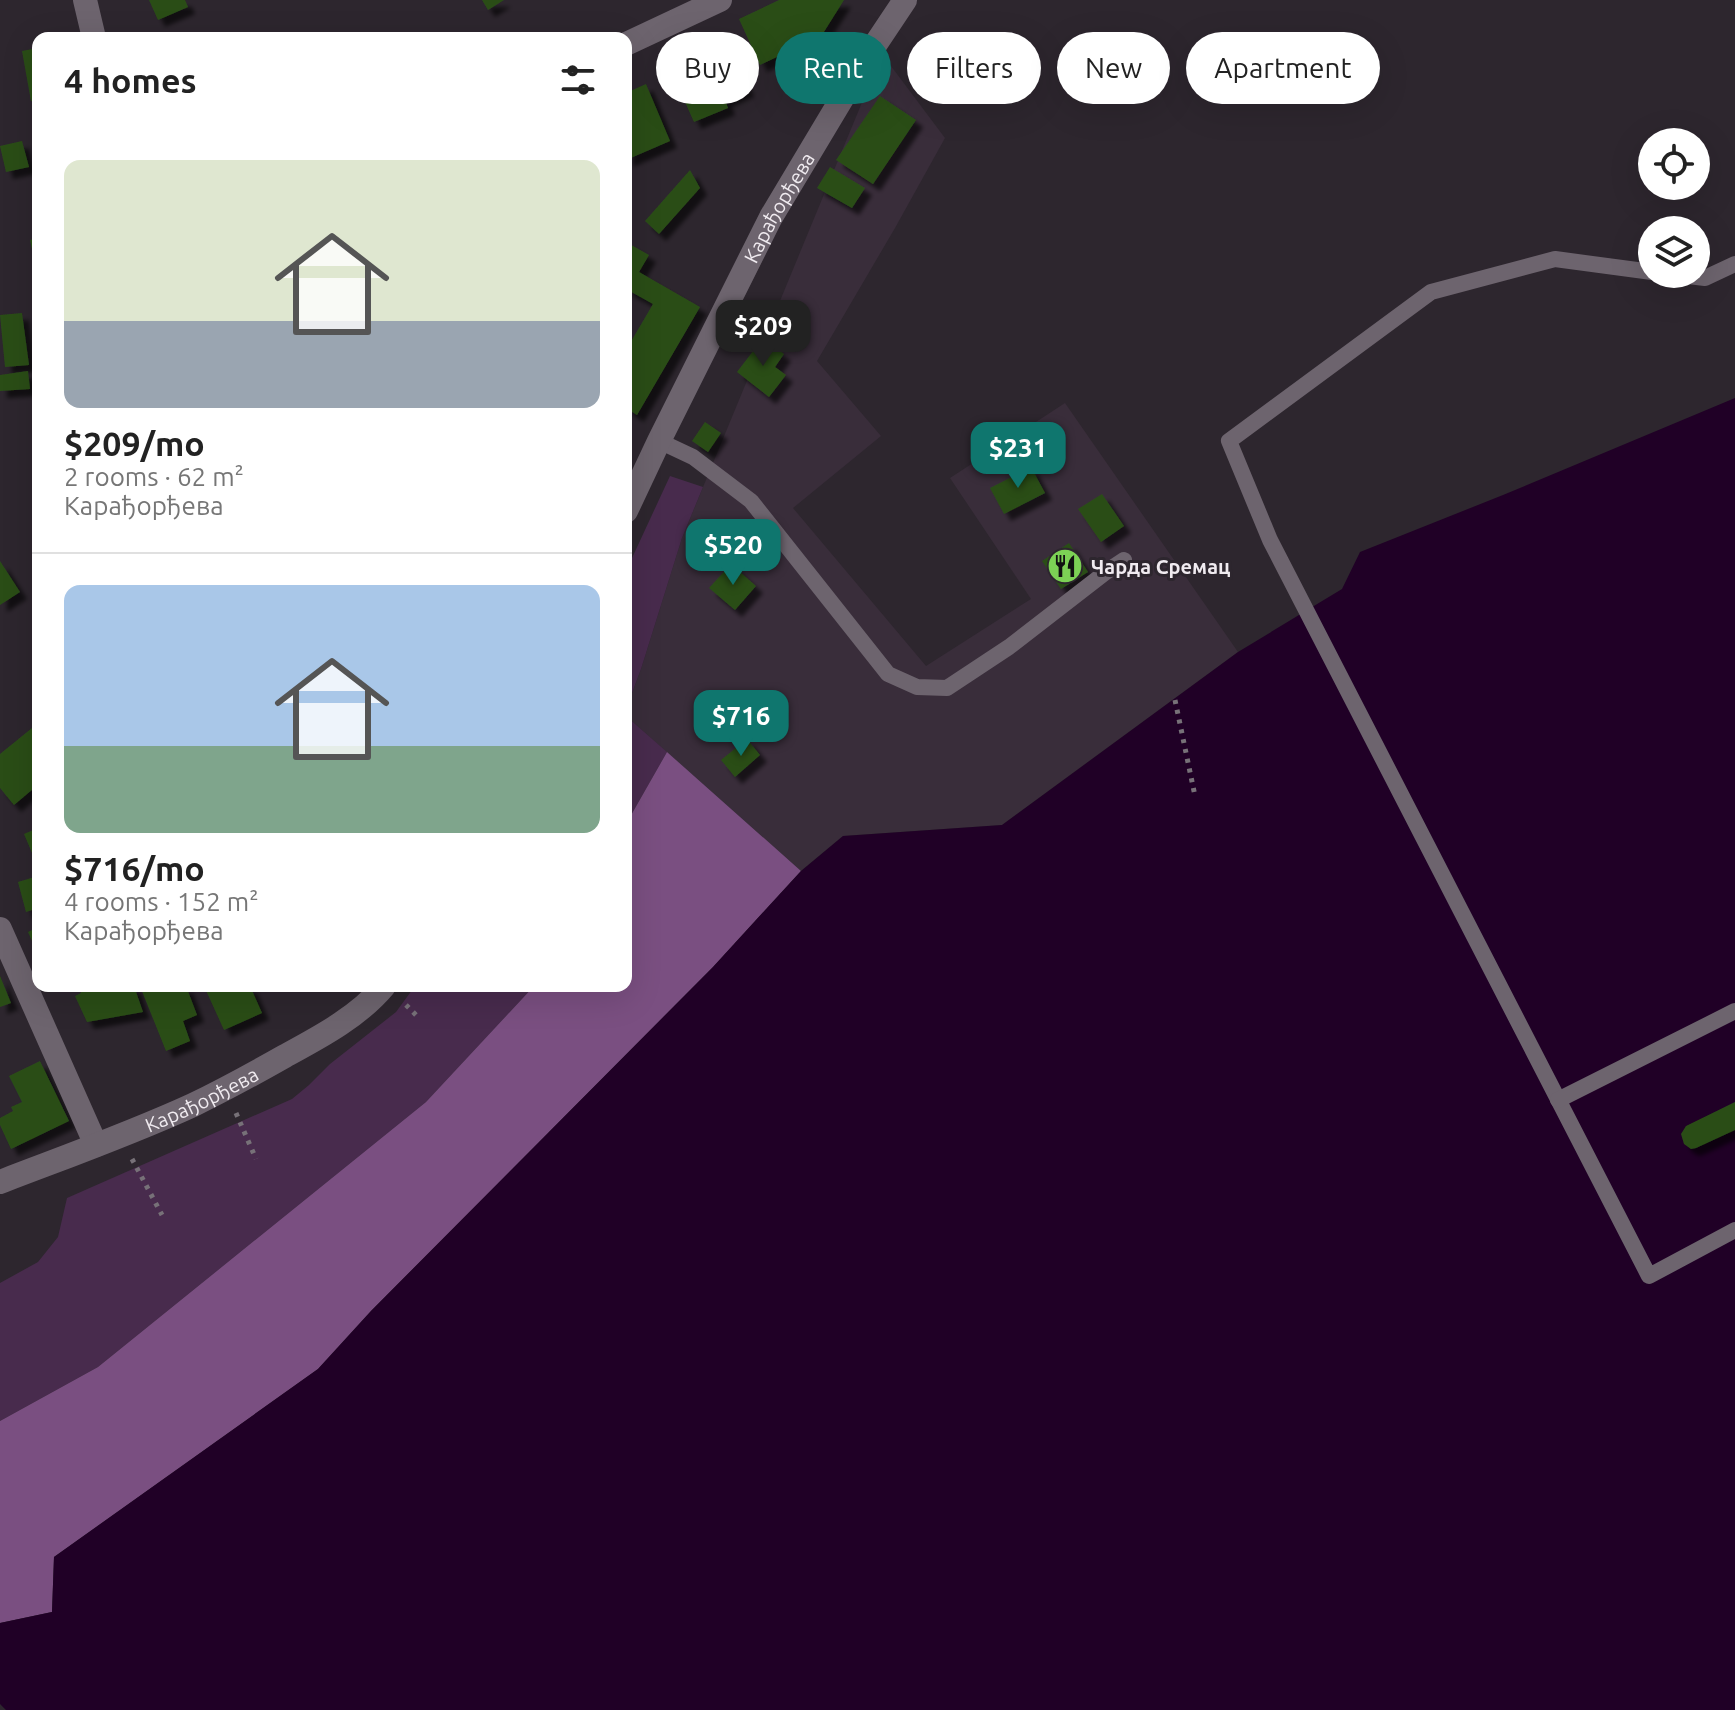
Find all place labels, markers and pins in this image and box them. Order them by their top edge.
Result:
pin: $209 [716,300,810,368]
pin: $231 [971,422,1065,490]
pin: $520 [686,519,780,587]
restaurant icon: Чарда Сремац [1046,547,1084,585]
place label: Чарда Сремац [1091,555,1230,578]
pin: $716 [694,690,788,758]

